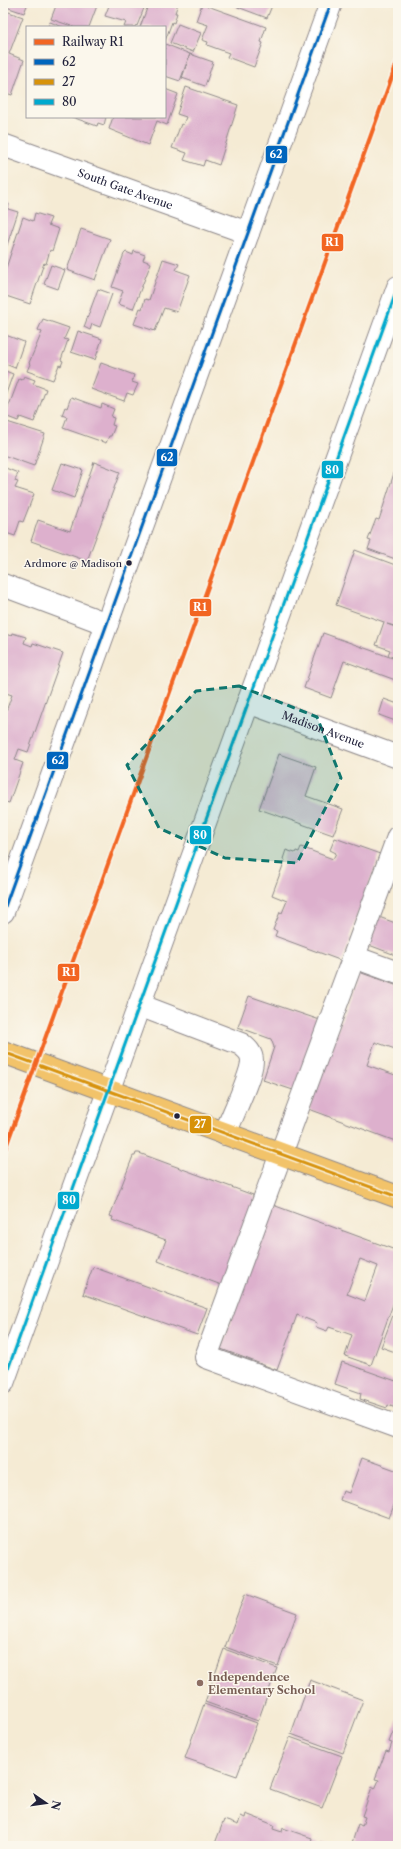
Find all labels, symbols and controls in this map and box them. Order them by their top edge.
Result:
legend [26,26,166,118]
text: Railway R1 [62,34,124,49]
text: 62 [62,54,76,69]
text: 27 [62,74,75,89]
text: 80 [62,94,77,109]
line badge: 62 [265,145,288,164]
text: 62 [269,147,283,161]
street label: South Gate Avenue [76,165,175,212]
line badge: R1 [321,233,344,252]
text: R1 [325,235,339,249]
line badge: 62 [156,448,178,467]
text: 62 [160,450,174,464]
line badge: 80 [321,460,344,479]
text: 80 [325,463,339,477]
place label: Ardmore @ Madison [23,557,123,570]
marker: Ardmore @ Madison [124,558,134,568]
line badge: R1 [189,598,212,617]
text: R1 [193,600,207,614]
street label: Madison Avenue [280,708,366,751]
line badge: 62 [46,751,69,770]
text: 62 [51,753,65,767]
line badge: 80 [189,825,212,845]
text: 80 [193,828,207,842]
line badge: R1 [57,963,80,982]
text: R1 [62,965,76,979]
unlabelled marker [172,1111,182,1121]
line badge: 27 [189,1115,212,1134]
text: 27 [194,1117,206,1131]
line badge: 80 [57,1191,80,1210]
text: 80 [62,1193,76,1207]
place label: Independence Elementary School [208,1670,315,1697]
marker: Independence Elementary School [195,1678,205,1688]
north arrow [26,1783,66,1823]
text: N [48,1799,64,1812]

